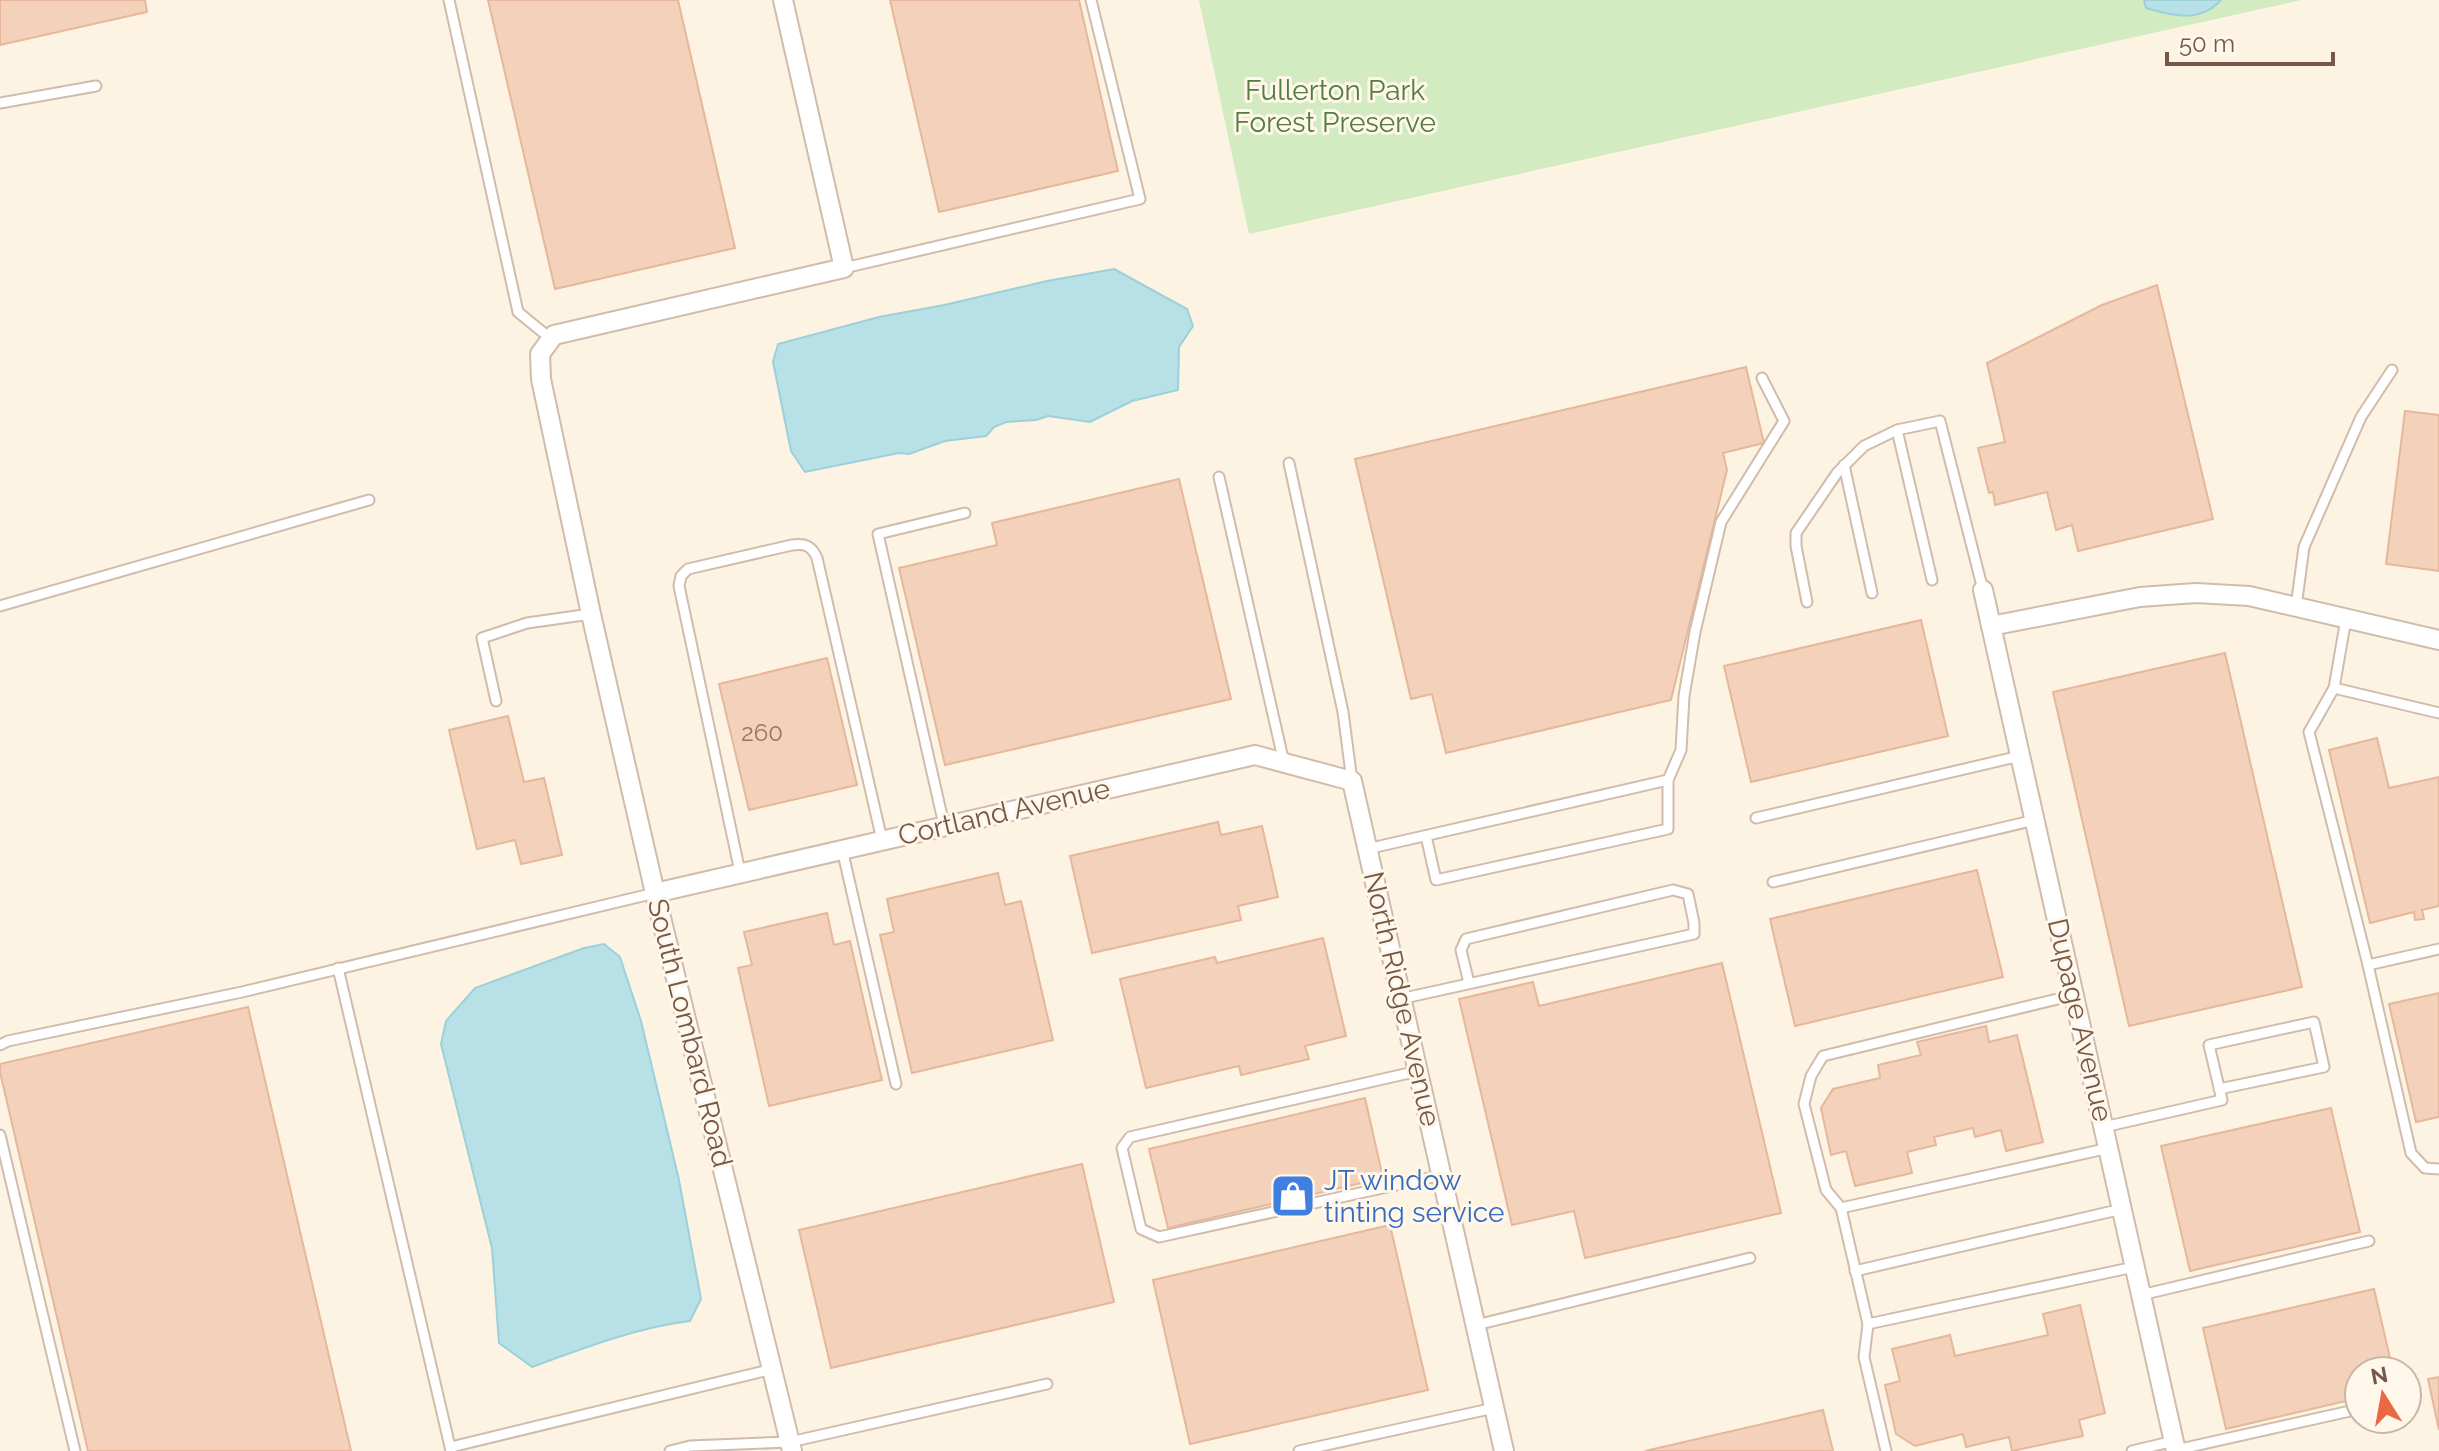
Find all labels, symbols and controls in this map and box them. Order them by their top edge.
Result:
scale bar [2167,16,2333,66]
text: 50 m [2179,29,2235,58]
park label: Fullerton Park Forest Preserve [1234,74,1436,139]
house number: 260 [741,718,783,747]
street label: Cortland Avenue [895,772,1113,852]
street label: North Ridge Avenue [1357,868,1447,1130]
street label: South Lombard Road [641,895,739,1171]
street label: Dupage Avenue [2041,915,2119,1125]
place label: JT window tinting service [1324,1164,1504,1229]
shop icon: JT window tinting service [1269,1172,1317,1220]
north arrow [2343,1355,2423,1435]
text: N [2368,1361,2390,1390]

